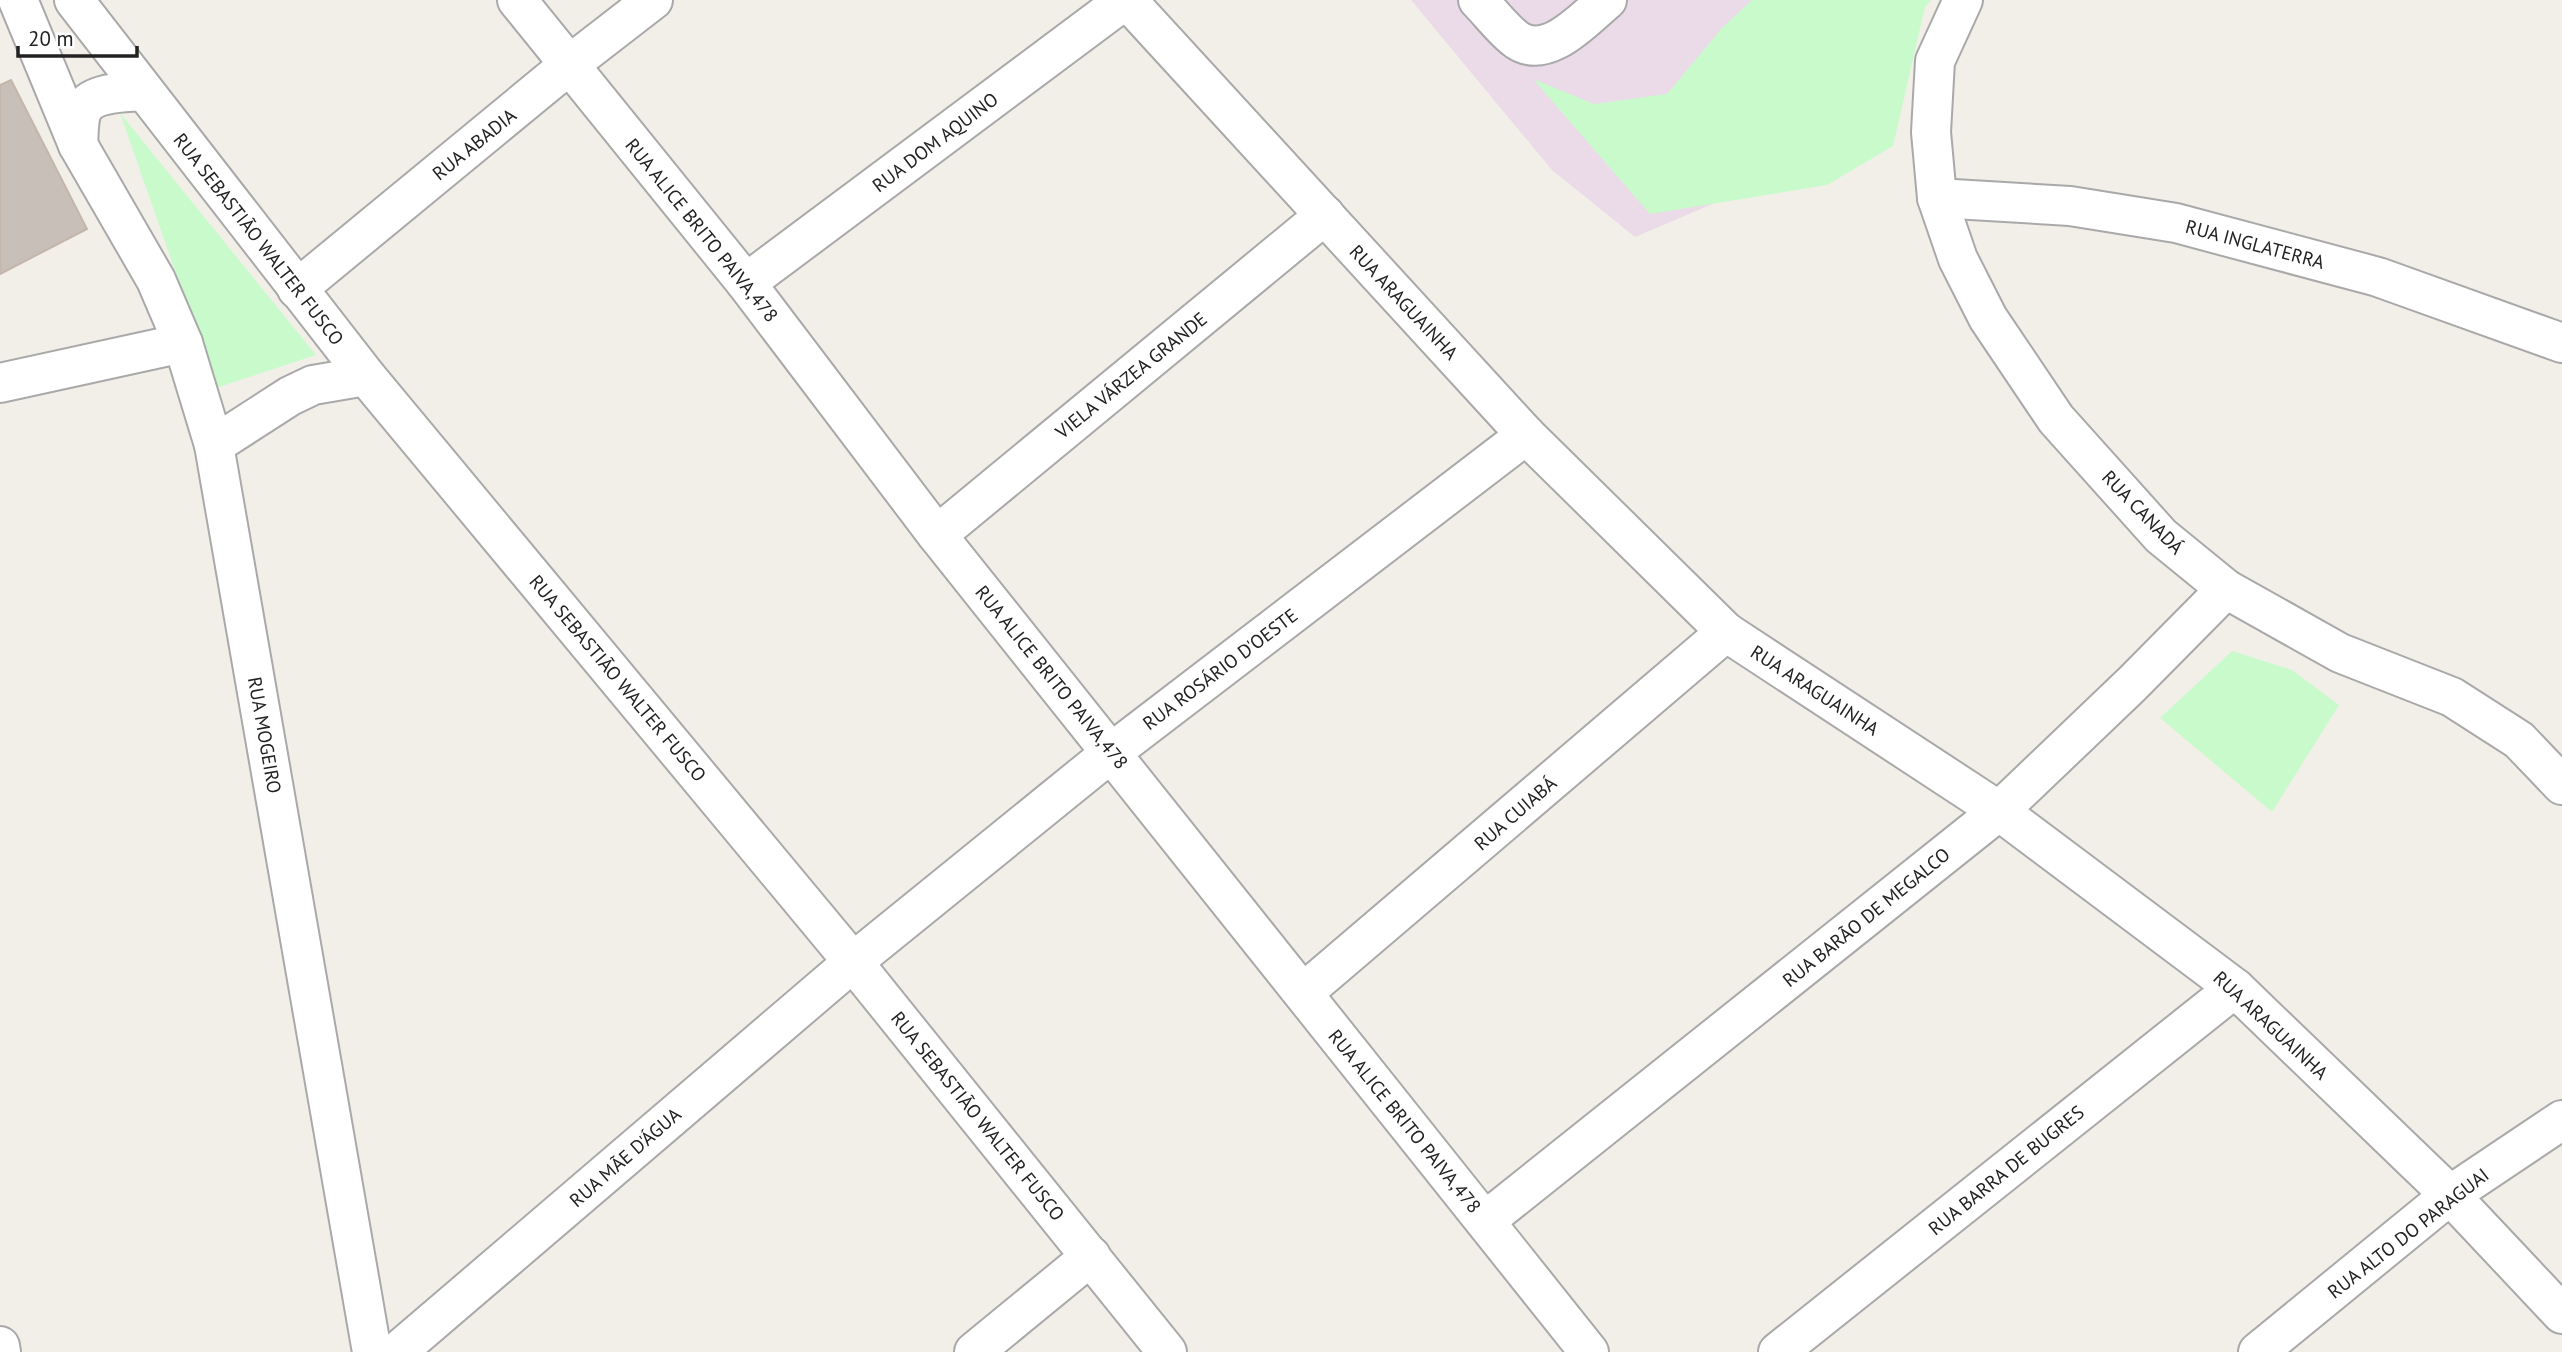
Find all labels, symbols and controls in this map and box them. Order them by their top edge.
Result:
scale bar [18,14,136,58]
text: 20 m [28,25,74,52]
street label: RUA DOM AQUINO [867,87,1003,197]
street label: RUA ABADIA [427,103,521,185]
street label: RUA SEBASTIÃO WALTER FUSCO [169,128,349,350]
street label: RUA ALICE BRITO PAIVA,478 [620,133,784,327]
street label: RUA INGLATERRA [2183,214,2327,274]
street label: RUA ARAGUAINHA [1345,240,1463,364]
street label: VIELA VÁRZEA GRANDE [1050,306,1212,444]
street label: RUA CANADÁ [2097,465,2189,559]
street label: RUA SEBASTIÃO WALTER FUSCO [524,570,712,786]
street label: RUA ALICE BRITO PAIVA,478 [970,580,1134,774]
street label: RUA ROSÁRIO D'OESTE [1138,603,1302,735]
street label: RUA ARAGUAINHA [1746,640,1884,740]
street label: RUA MOGEIRO [243,675,287,795]
street label: RUA CUIABÁ [1469,771,1561,855]
street label: RUA BARÃO DE MEGALCO [1777,842,1955,992]
street label: RUA ARAGUAINHA [2209,966,2333,1084]
street label: RUA SEBASTIÃO WALTER FUSCO [886,1006,1070,1226]
street label: RUA ALICE BRITO PAIVA,478 [1323,1024,1487,1218]
street label: RUA BARRA DE BUGRES [1923,1100,2089,1240]
street label: RUA MÃE D'ÁGUA [564,1102,686,1212]
street label: RUA ALTO DO PARAGUAI [2323,1163,2493,1303]

